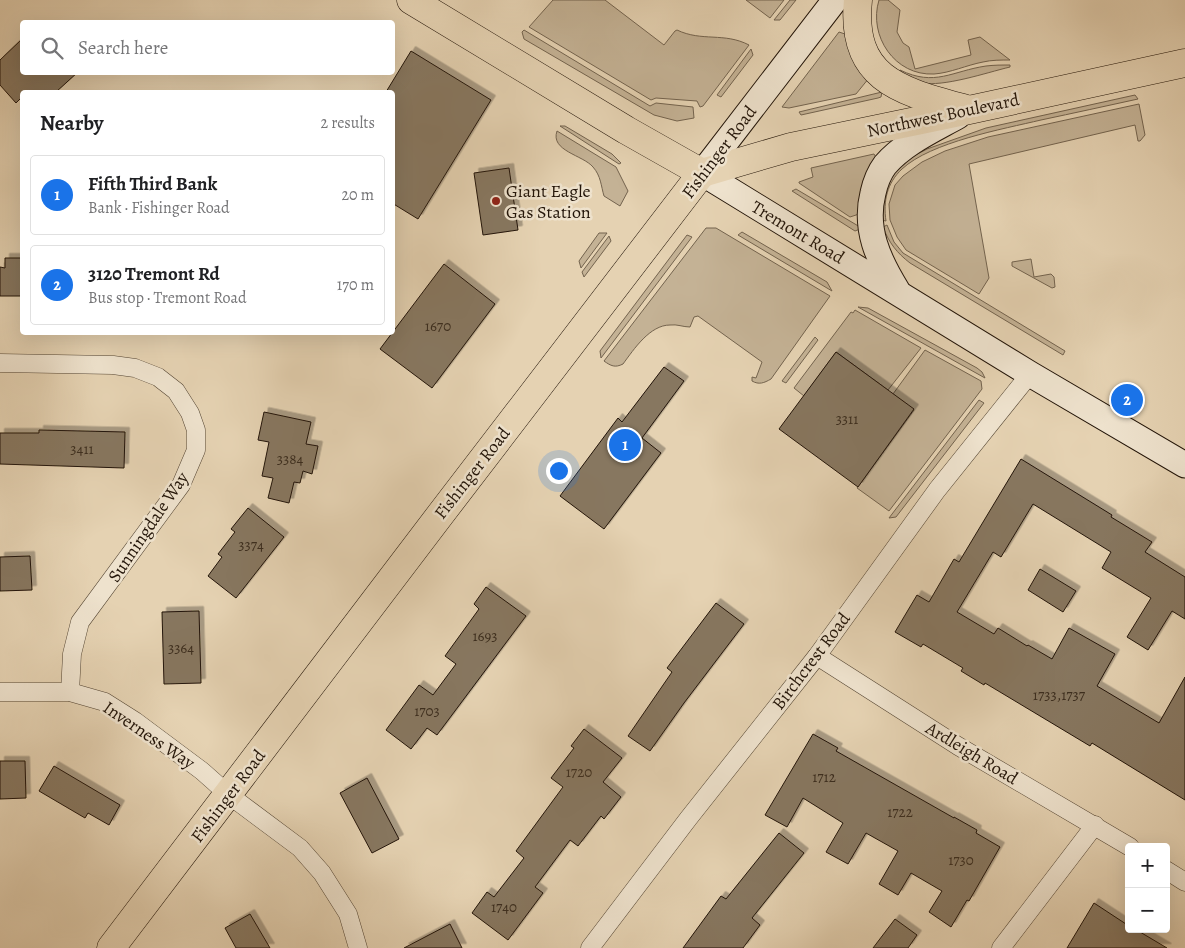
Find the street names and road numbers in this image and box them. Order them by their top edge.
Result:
street label: Northwest Boulevard [865,87,1022,143]
street label: Fishinger Road [676,100,762,203]
street label: Tremont Road [747,195,849,269]
street label: Fishinger Road [428,422,516,524]
street label: Sunningdale Way [102,466,194,587]
street label: Birchcrest Road [766,607,856,715]
street label: Inverness Way [98,695,200,775]
street label: Ardleigh Road [921,715,1023,790]
street label: Fishinger Road [185,744,271,847]

